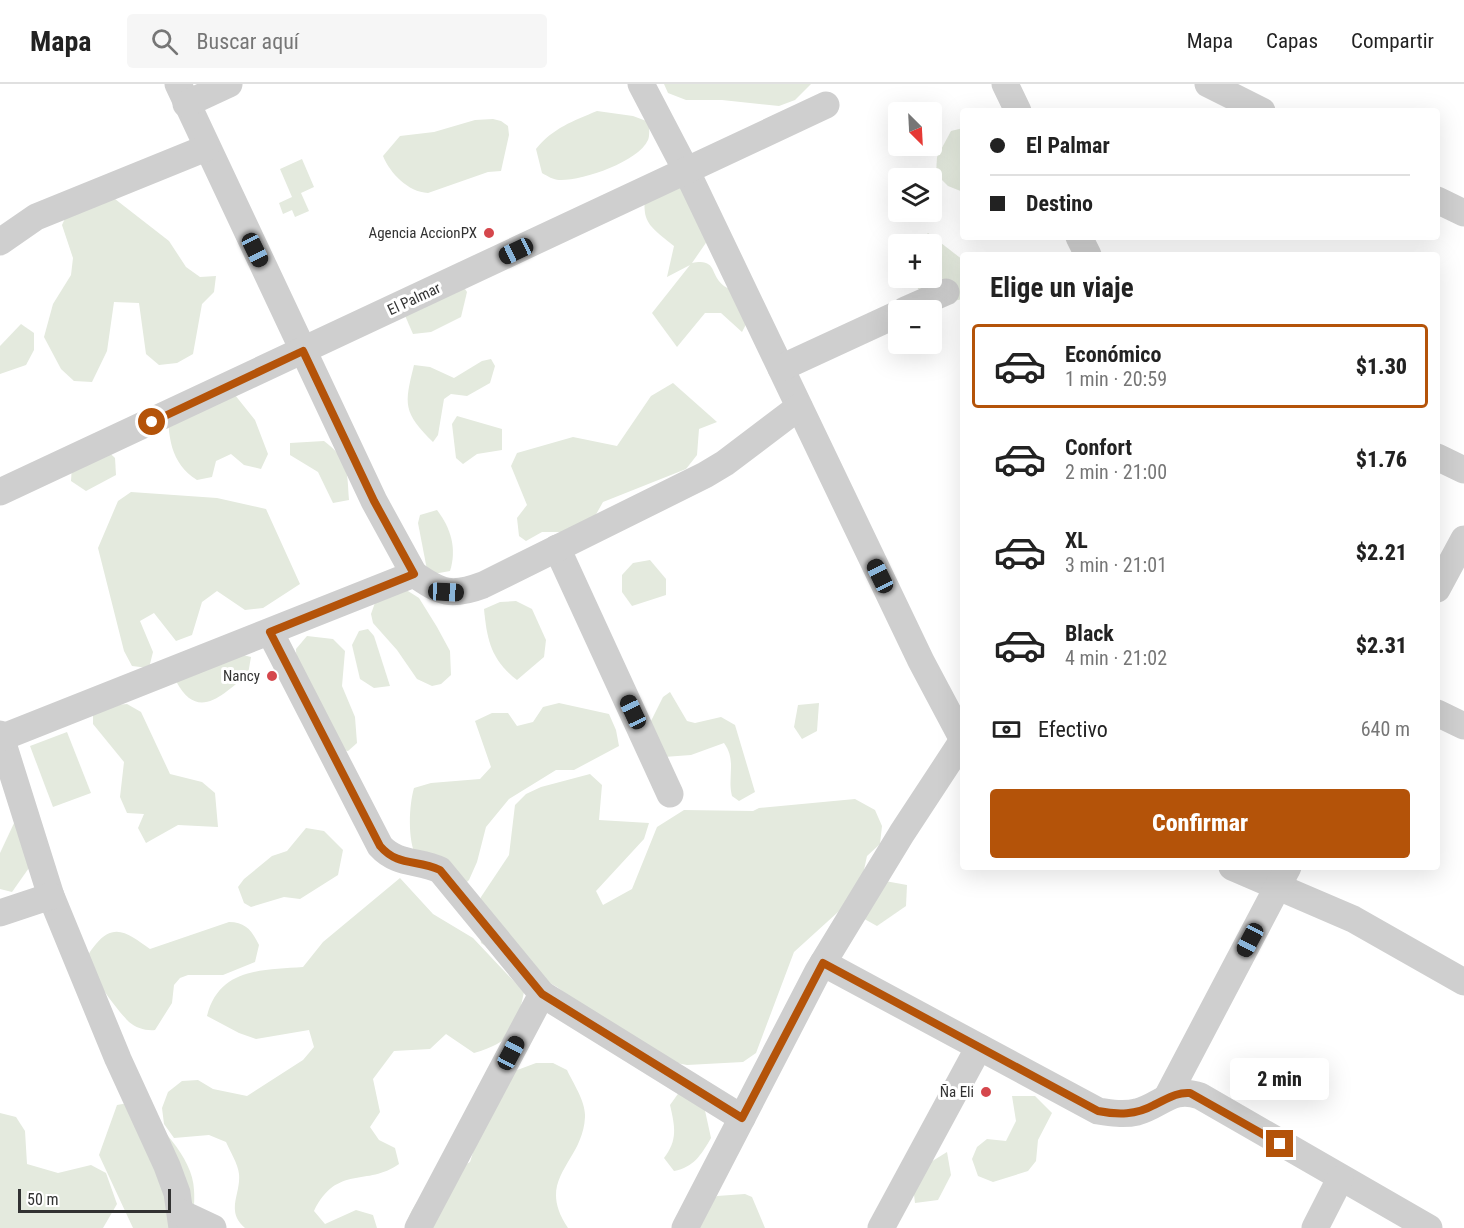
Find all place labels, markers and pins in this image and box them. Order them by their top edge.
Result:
place label: Agencia AccionPX [369,224,477,242]
marker: Agencia AccionPX [482,226,496,240]
place label: Nancy [223,667,260,685]
marker: Nancy [265,669,279,683]
place label: Ña Eli [940,1083,974,1101]
marker: Ña Eli [979,1085,993,1099]

